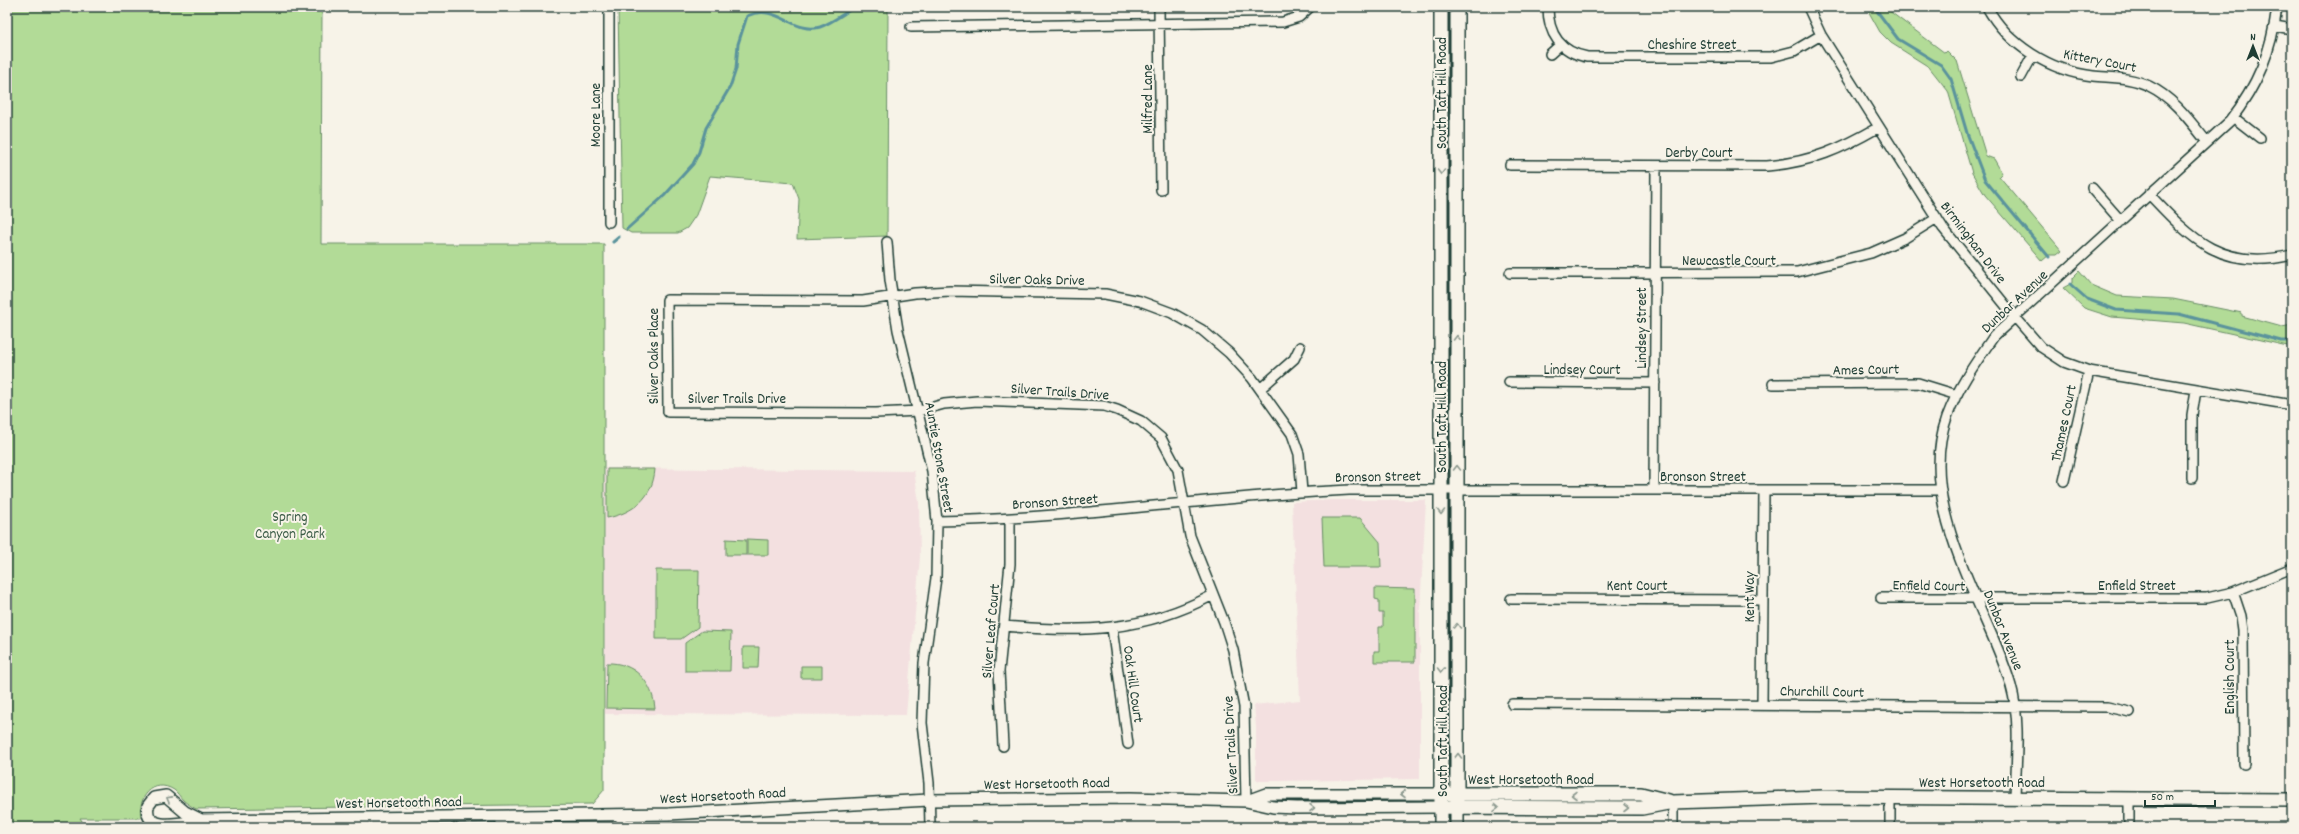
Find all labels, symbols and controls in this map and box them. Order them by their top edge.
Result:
north arrow [2233,26,2273,66]
text: N [2250,30,2256,46]
street label: Cheshire Street [1648,35,1737,57]
street label: South Taft Hill Road [1432,37,1454,149]
street label: Kittery Court [2061,44,2139,80]
street label: Milfred Lane [1138,64,1160,134]
street label: Moore Lane [586,82,608,147]
street label: Derby Court [1665,143,1733,165]
one-way arrow [1437,169,1445,175]
street label: Birmingham Drive [1934,197,2011,289]
street label: Newcastle Court [1682,251,1776,273]
street label: Dunbar Avenue [1977,265,2054,339]
street label: Silver Oaks Drive [989,269,1085,293]
street label: Lindsey Street [1632,287,1654,369]
street label: Silver Oaks Place [644,307,666,404]
one-way arrow [1453,335,1461,341]
street label: Ames Court [1833,359,1900,383]
street label: Lindsey Court [1544,360,1621,382]
street label: South Taft Hill Road [1432,361,1454,473]
street label: Silver Trails Drive [1010,379,1110,407]
street label: Thames Court [2046,382,2084,464]
street label: Silver Trails Drive [688,389,787,411]
street label: Auntie Stone Street [917,400,959,515]
one-way arrow [1453,465,1461,471]
street label: Bronson Street [1335,466,1422,490]
street label: Bronson Street [1660,467,1747,489]
street label: Bronson Street [1011,489,1099,517]
park label: Spring Canyon Park [255,507,325,546]
one-way arrow [1437,509,1445,515]
street label: Kent Way [1740,571,1762,623]
street label: Enfield Court [1892,575,1966,599]
street label: Kent Court [1606,576,1668,598]
street label: Enfield Street [2098,576,2176,598]
street label: Silver Leaf Court [977,582,1007,679]
street label: Dunbar Avenue [1976,587,2028,675]
one-way arrow [1453,623,1462,629]
street label: English Court [2220,639,2242,714]
street label: Oak Hill Court [1116,644,1148,725]
one-way arrow [1437,667,1445,673]
street label: Churchill Court [1780,681,1865,705]
street label: South Taft Hill Road [1433,685,1455,797]
street label: Silver Trails Drive [1218,695,1246,795]
one-way arrow [1454,753,1462,759]
street label: West Horsetooth Road [1468,770,1594,792]
street label: West Horsetooth Road [984,773,1110,797]
street label: West Horsetooth Road [1919,773,2045,795]
scale bar [2145,782,2215,808]
street label: West Horsetooth Road [660,783,787,811]
text: 50 m [2151,789,2174,806]
one-way arrow [1400,790,1406,798]
one-way arrow [1571,791,1577,799]
street label: West Horsetooth Road [336,792,462,816]
one-way arrow [166,796,173,803]
one-way arrow [1309,804,1315,812]
one-way arrow [1493,804,1499,812]
one-way arrow [1623,804,1629,812]

